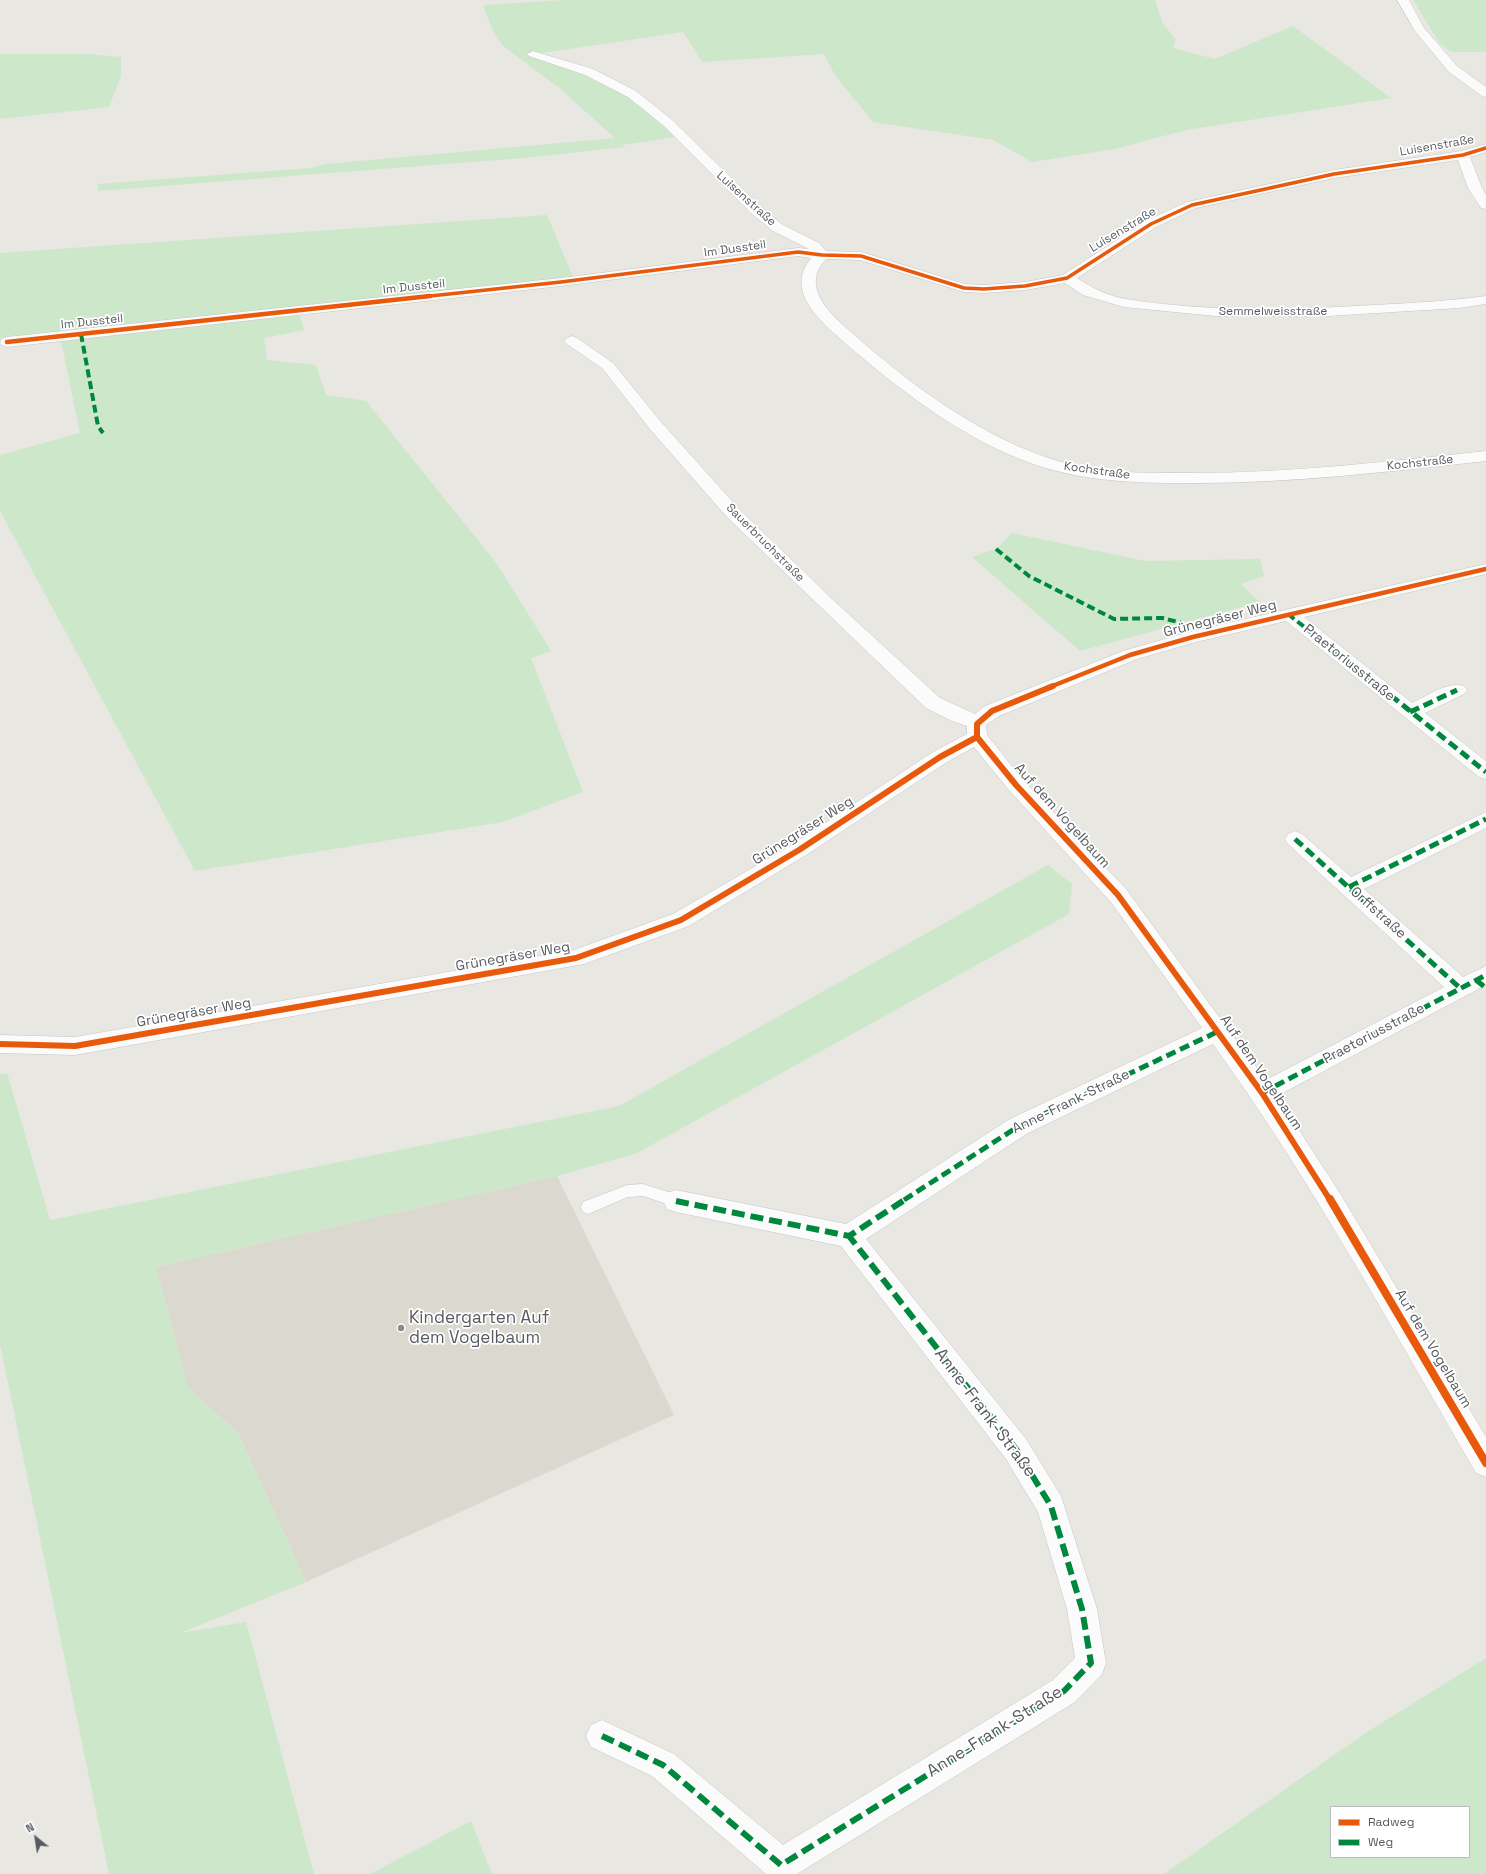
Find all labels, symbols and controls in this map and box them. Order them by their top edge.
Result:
street label: Luisenstraße [1399,132,1475,160]
street label: Luisenstraße [713,169,779,229]
street label: Luisenstraße [1087,204,1159,256]
street label: Im Dussteil [703,238,767,260]
street label: Im Dussteil [382,277,446,297]
street label: Semmelweisstraße [1219,305,1327,319]
street label: Im Dussteil [60,312,124,332]
street label: Kochstraße [1386,452,1454,474]
street label: Kochstraße [1063,459,1131,483]
street label: Sauerbruchstraße [723,501,807,585]
street label: Grünegräser Weg [1162,597,1278,641]
street label: Praetoriusstraße [1300,621,1398,705]
street label: Auf dem Vogelbaum [1011,760,1113,872]
street label: Grünegräser Weg [749,793,857,869]
street label: Orffstraße [1347,884,1409,942]
street label: Grünegräser Weg [454,939,572,975]
street label: Grünegräser Weg [135,995,253,1031]
street label: Praetoriusstraße [1320,1000,1428,1068]
street label: Auf dem Vogelbaum [1216,1012,1306,1134]
street label: Anne-Frank-Straße [1010,1066,1132,1138]
street label: Auf dem Vogelbaum [1391,1287,1475,1411]
place label: Kindergarten Auf dem Vogelbaum [409,1308,549,1348]
marker: Kindergarten Auf dem Vogelbaum [396,1323,406,1333]
street label: Anne-Frank-Straße [930,1345,1040,1481]
street label: Anne-Frank-Straße [923,1682,1067,1782]
legend [1330,1806,1470,1858]
text: Radweg [1368,1814,1414,1830]
north arrow [16,1818,56,1858]
text: N [23,1820,37,1836]
text: Weg [1368,1834,1393,1850]

